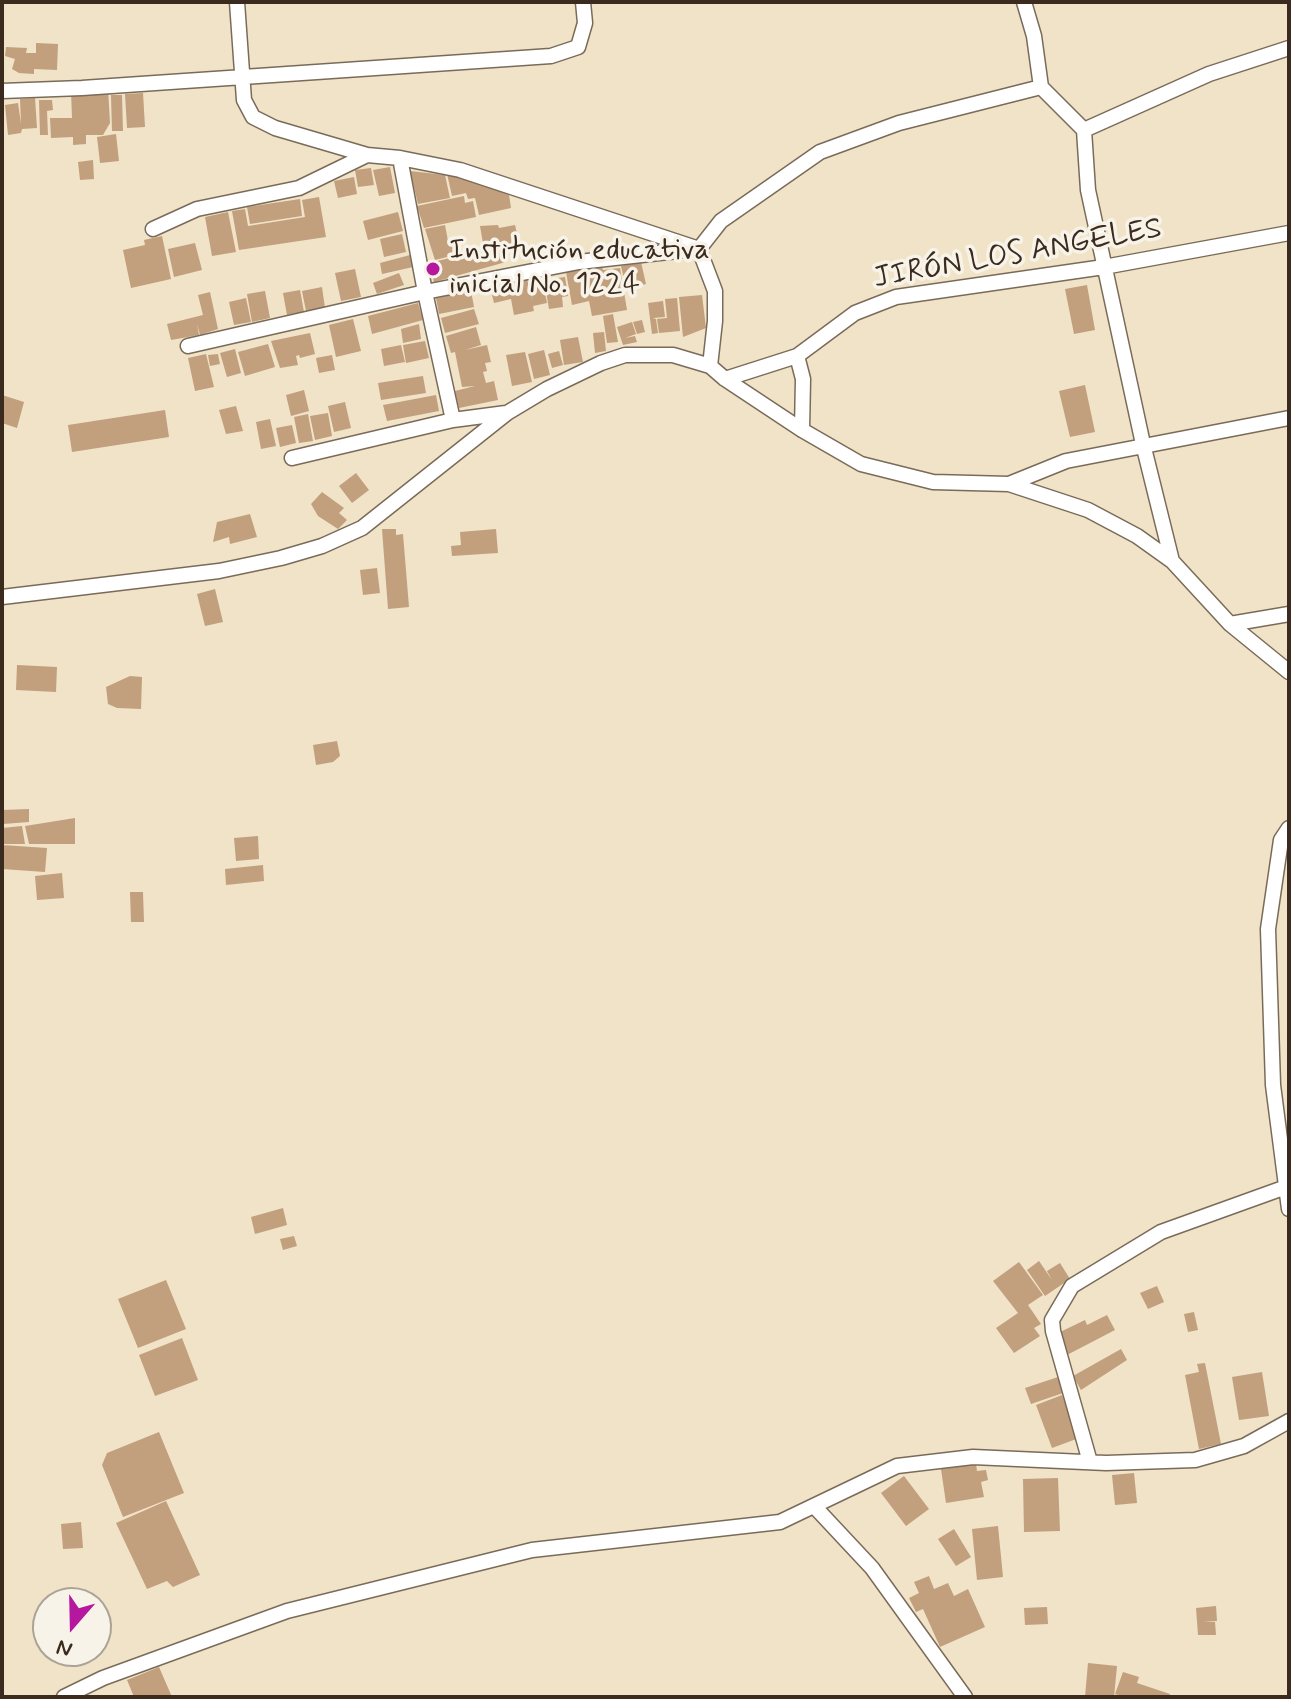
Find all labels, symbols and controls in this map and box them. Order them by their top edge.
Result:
street label: JIRÓN LOS ANGELES [871,212,1165,298]
place label: Institución educativa inicial No. 1224 [449,234,710,304]
marker: Institución educativa inicial No. 1224 [424,260,442,278]
north arrow [32,1587,112,1667]
text: N [53,1632,76,1663]

